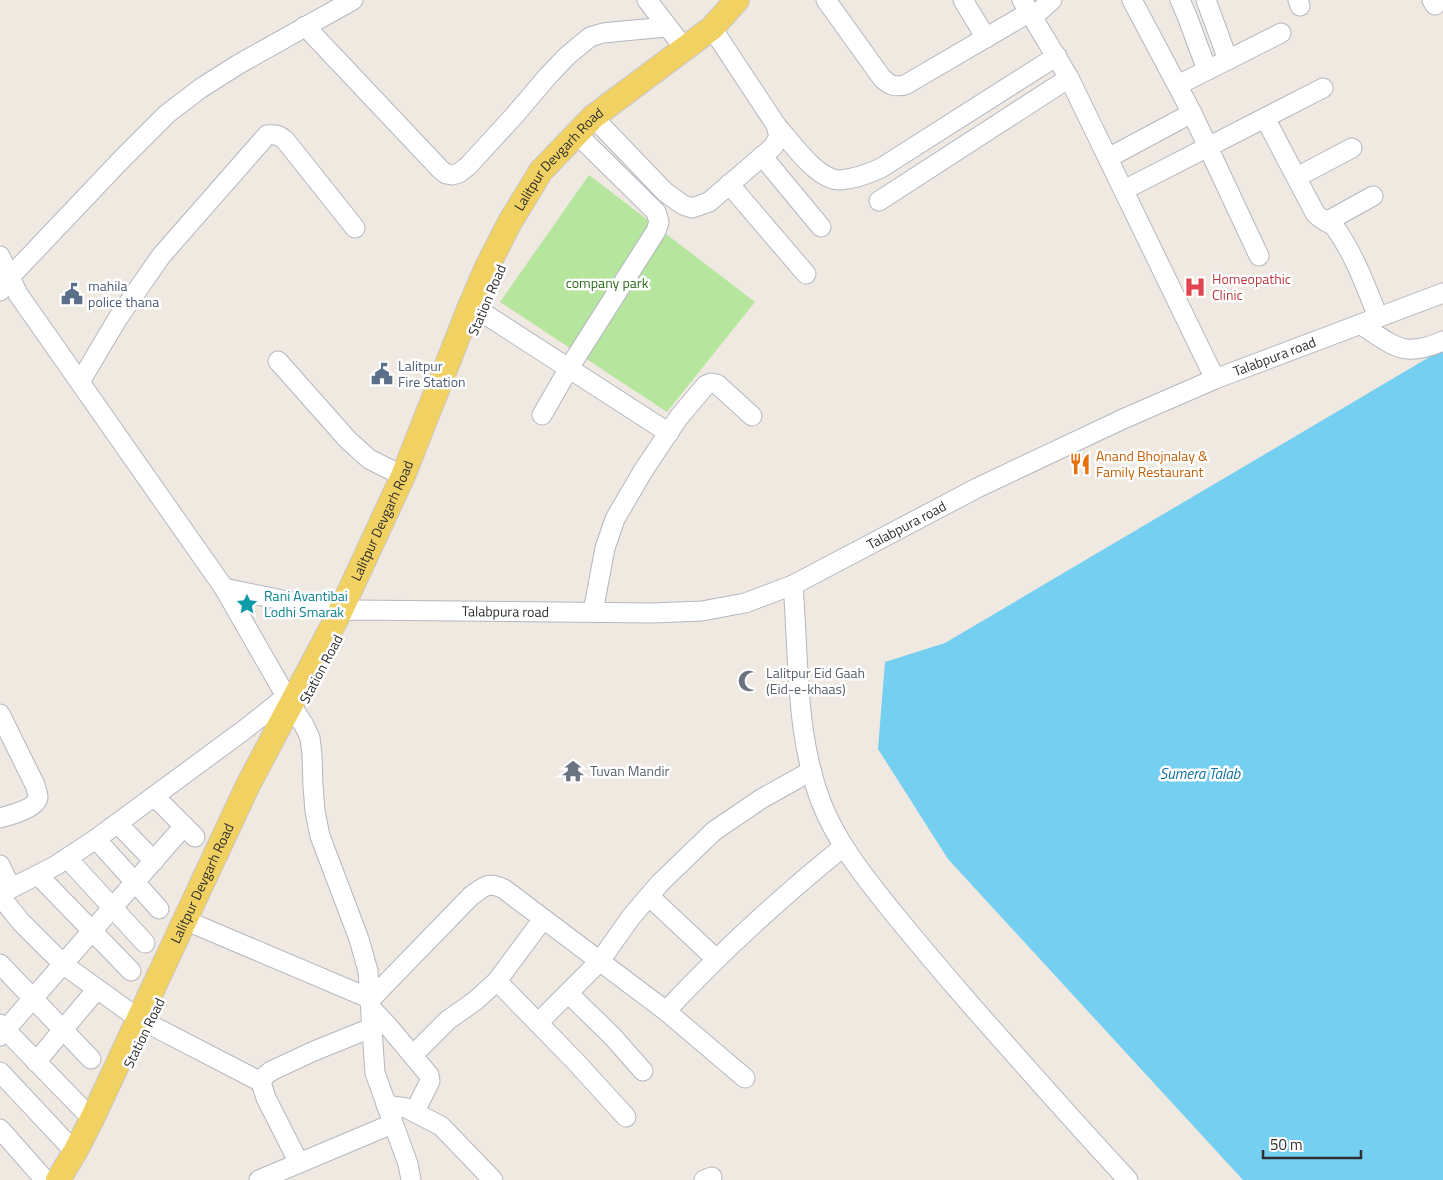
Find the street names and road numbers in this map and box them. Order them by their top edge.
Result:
street label: Lalitpur Devgarh Road [508,102,607,215]
street label: Station Road [462,261,511,339]
street label: Talabpura road [1230,331,1319,381]
street label: Lalitpur Devgarh Road [345,457,418,584]
street label: Talabpura road [863,495,950,554]
street label: Talabpura road [462,600,549,622]
street label: Station Road [294,630,348,707]
street label: Lalitpur Devgarh Road [165,820,239,947]
street label: Station Road [118,994,170,1071]

